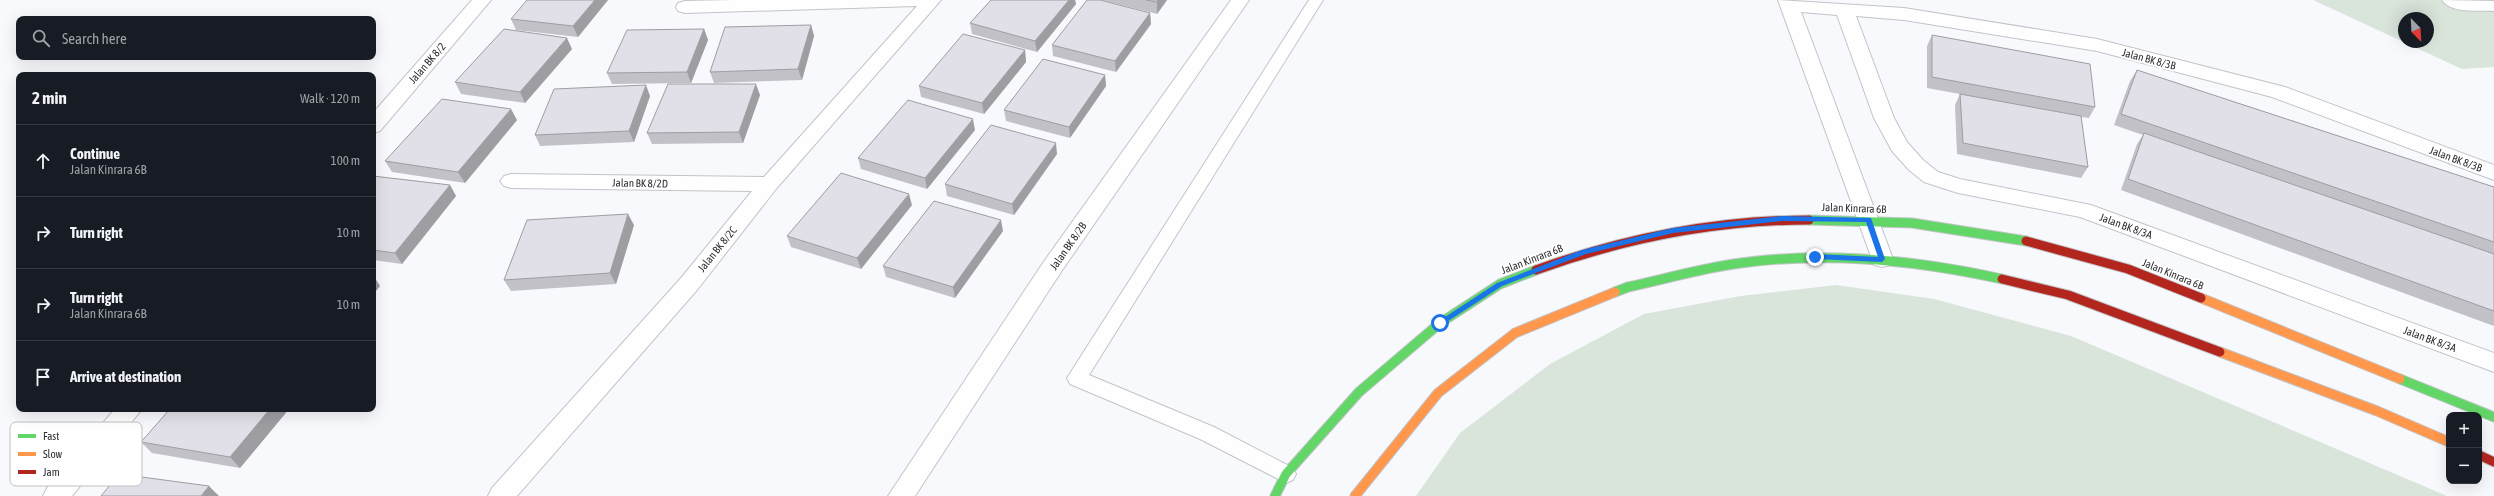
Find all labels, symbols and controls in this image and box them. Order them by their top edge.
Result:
north arrow [2398,12,2434,48]
search box [16,16,376,60]
icon: search [30,27,52,49]
text: Search here [62,30,127,47]
street label: Jalan BK 8/2 [406,40,448,86]
street label: Jalan BK 8/3B [2121,46,2178,72]
text: 2 min [32,88,67,108]
text: Walk · 120 m [300,91,360,106]
street label: Jalan BK 8/3B [2428,144,2485,174]
text: Continue [70,145,120,162]
icon: ahead [32,150,54,172]
text: 100 m [331,153,360,168]
text: Jalan Kinrara 6B [70,162,147,177]
street label: Jalan BK 8/2D [612,177,668,189]
street label: Jalan Kinrara 6B [1821,201,1887,215]
street label: Jalan BK 8/3A [2098,211,2154,241]
street label: Jalan BK 8/2B [1047,219,1089,272]
icon: right [32,222,54,244]
text: Turn right [70,224,123,241]
street label: Jalan BK 8/2C [695,224,739,274]
text: 10 m [337,225,360,240]
street label: Jalan Kinrara 6B [1500,241,1565,276]
route end [1806,248,1824,266]
street label: Jalan Kinrara 6B [2141,256,2206,292]
text: Turn right [70,289,123,306]
icon: right [32,294,54,316]
text: 10 m [337,297,360,312]
text: Jalan Kinrara 6B [70,306,147,321]
route start [1431,314,1449,332]
street label: Jalan BK 8/3A [2402,324,2458,354]
icon: arrive [32,366,54,388]
text: Arrive at destination [70,368,181,385]
map controls [2446,412,2482,484]
button: + [2446,412,2482,448]
legend [10,422,142,486]
text: Fast [43,430,59,442]
text: Slow [43,448,62,460]
button: − [2446,448,2482,484]
text: Jam [43,466,60,478]

